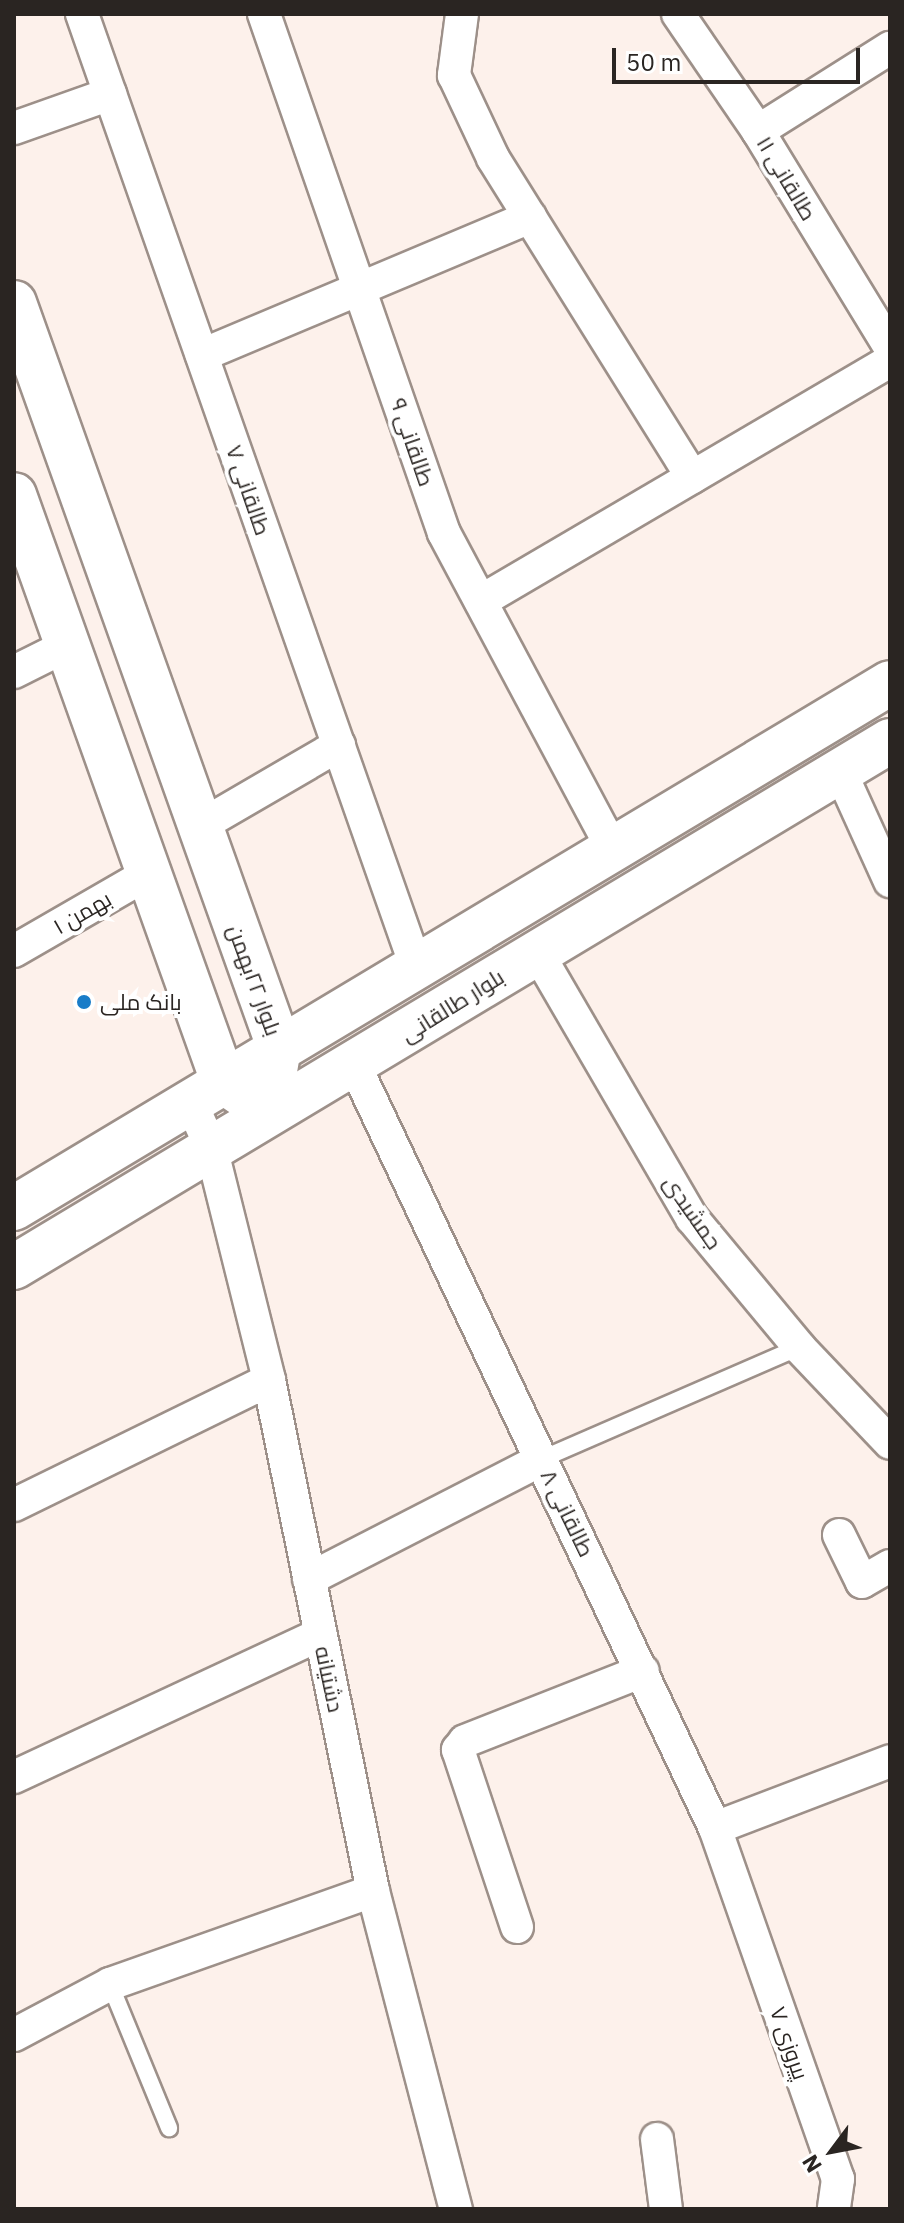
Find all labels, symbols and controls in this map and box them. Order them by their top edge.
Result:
scale bar [616,32,864,82]
text: 50 m [626,46,681,78]
street label: طالقانی ۱۱ [752,131,822,225]
street label: طالقانی ۹ [386,395,440,489]
street label: طالقانی ۷ [221,441,277,539]
street label: بهمن ۱ [48,885,116,939]
street label: بلوار ۲۲بهمن [223,921,287,1039]
street label: بلوار طالقانی [395,963,509,1047]
place label: بانک ملی [100,989,182,1015]
marker: بانک ملی [75,993,93,1011]
street label: جمشیدی [658,1170,728,1254]
street label: طالقانی ۸ [536,1465,600,1561]
street label: دشتیانه [310,1644,350,1714]
street label: پیروزی ۷ [765,2003,815,2083]
north arrow [792,2111,872,2191]
text: N [795,2150,828,2178]

